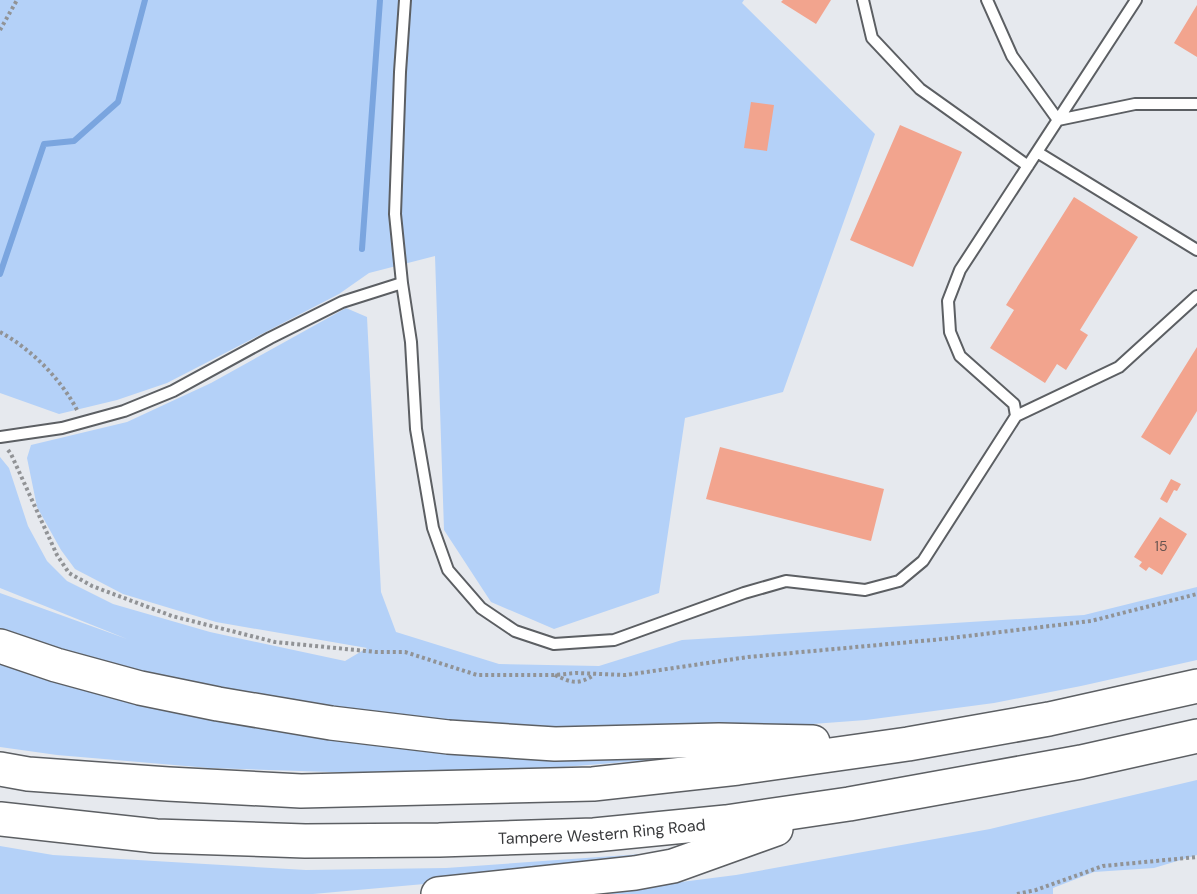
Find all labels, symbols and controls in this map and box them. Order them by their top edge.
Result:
house number: 15 [1155,537,1167,555]
street label: Tampere Western Ring Road [498,814,706,849]

